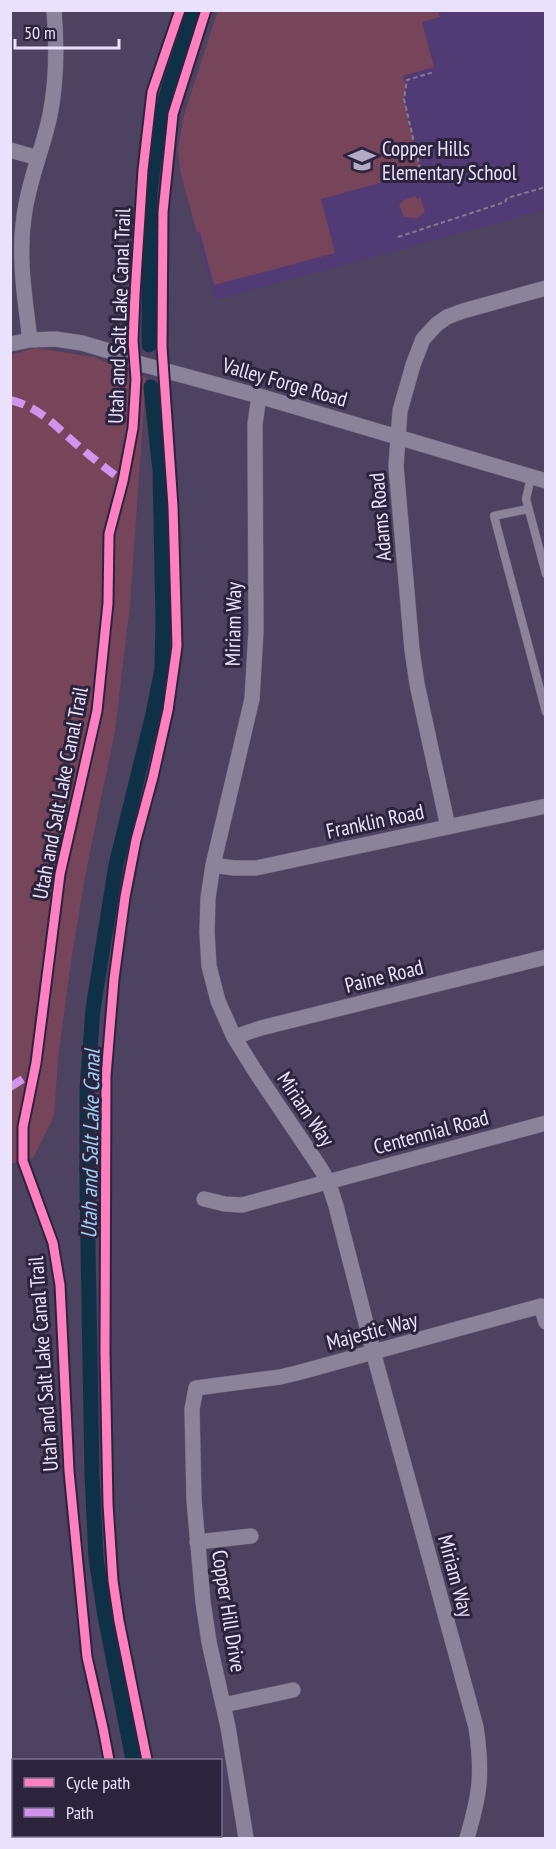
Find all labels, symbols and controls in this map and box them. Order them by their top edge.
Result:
scale bar [15,12,118,50]
text: 50 m [24,21,56,44]
place label: Copper Hills Elementary School [382,135,517,186]
school or university icon: Copper Hills Elementary School [347,145,377,175]
street label: Utah and Salt Lake Canal Trail [102,208,136,424]
street label: Valley Forge Road [218,351,351,413]
street label: Adams Road [363,472,397,562]
street label: Miriam Way [219,582,247,666]
street label: Utah and Salt Lake Canal Trail [26,684,94,901]
street label: Franklin Road [324,797,426,845]
street label: Paine Road [342,953,426,999]
water label: Utah and Salt Lake Canal [74,1047,106,1239]
street label: Miriam Way [271,1067,341,1152]
street label: Centennial Road [371,1104,491,1160]
street label: Utah and Salt Lake Canal Trail [22,1255,64,1473]
street label: Majestic Way [323,1306,421,1356]
street label: Miriam Way [432,1532,480,1620]
street label: Copper Hill Drive [206,1548,252,1674]
legend [12,1759,222,1837]
text: Cycle path [66,1771,130,1794]
text: Path [66,1801,94,1824]

